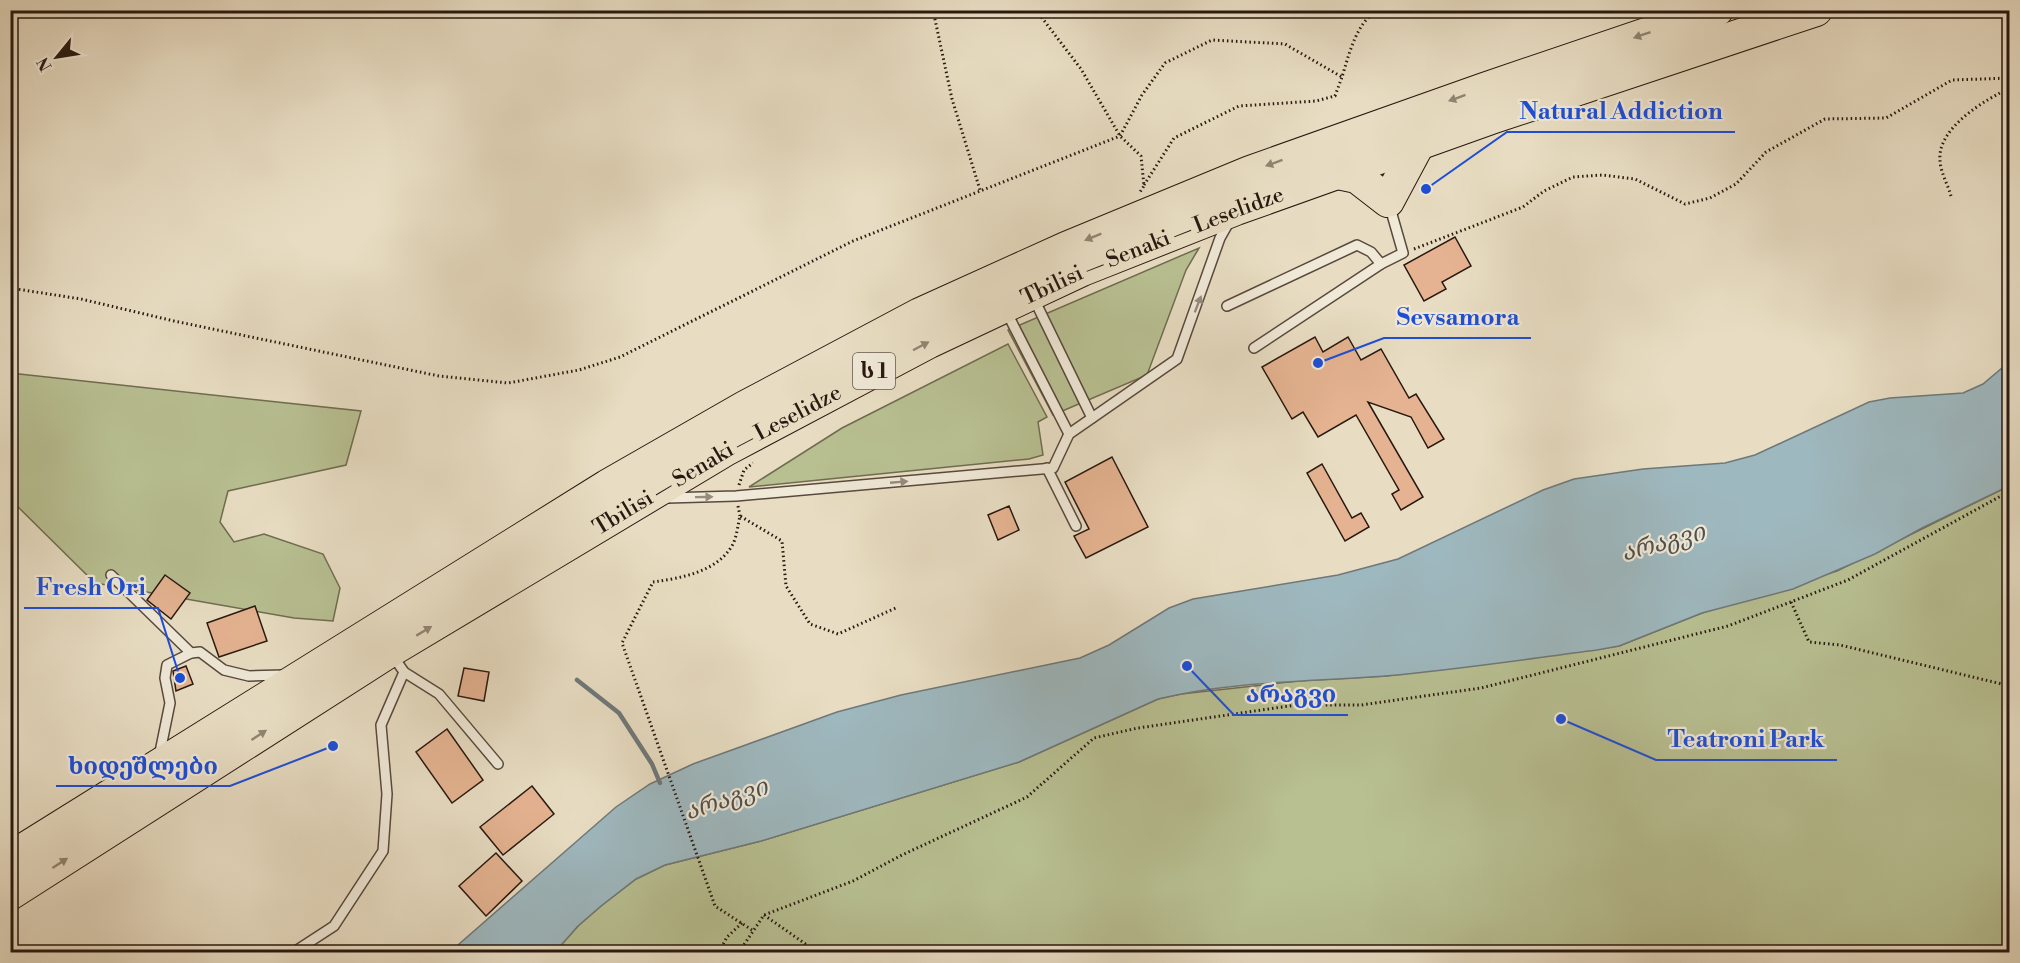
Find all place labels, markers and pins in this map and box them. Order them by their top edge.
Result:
callout: Natural Addiction [1507,90,1735,132]
callout: Sevsamora [1384,296,1531,338]
callout: Fresh Ori [24,566,158,608]
callout: არაგვი [1234,673,1348,715]
callout: Teatroni Park [1656,718,1837,760]
callout: ხიდეშლები [56,744,230,786]

